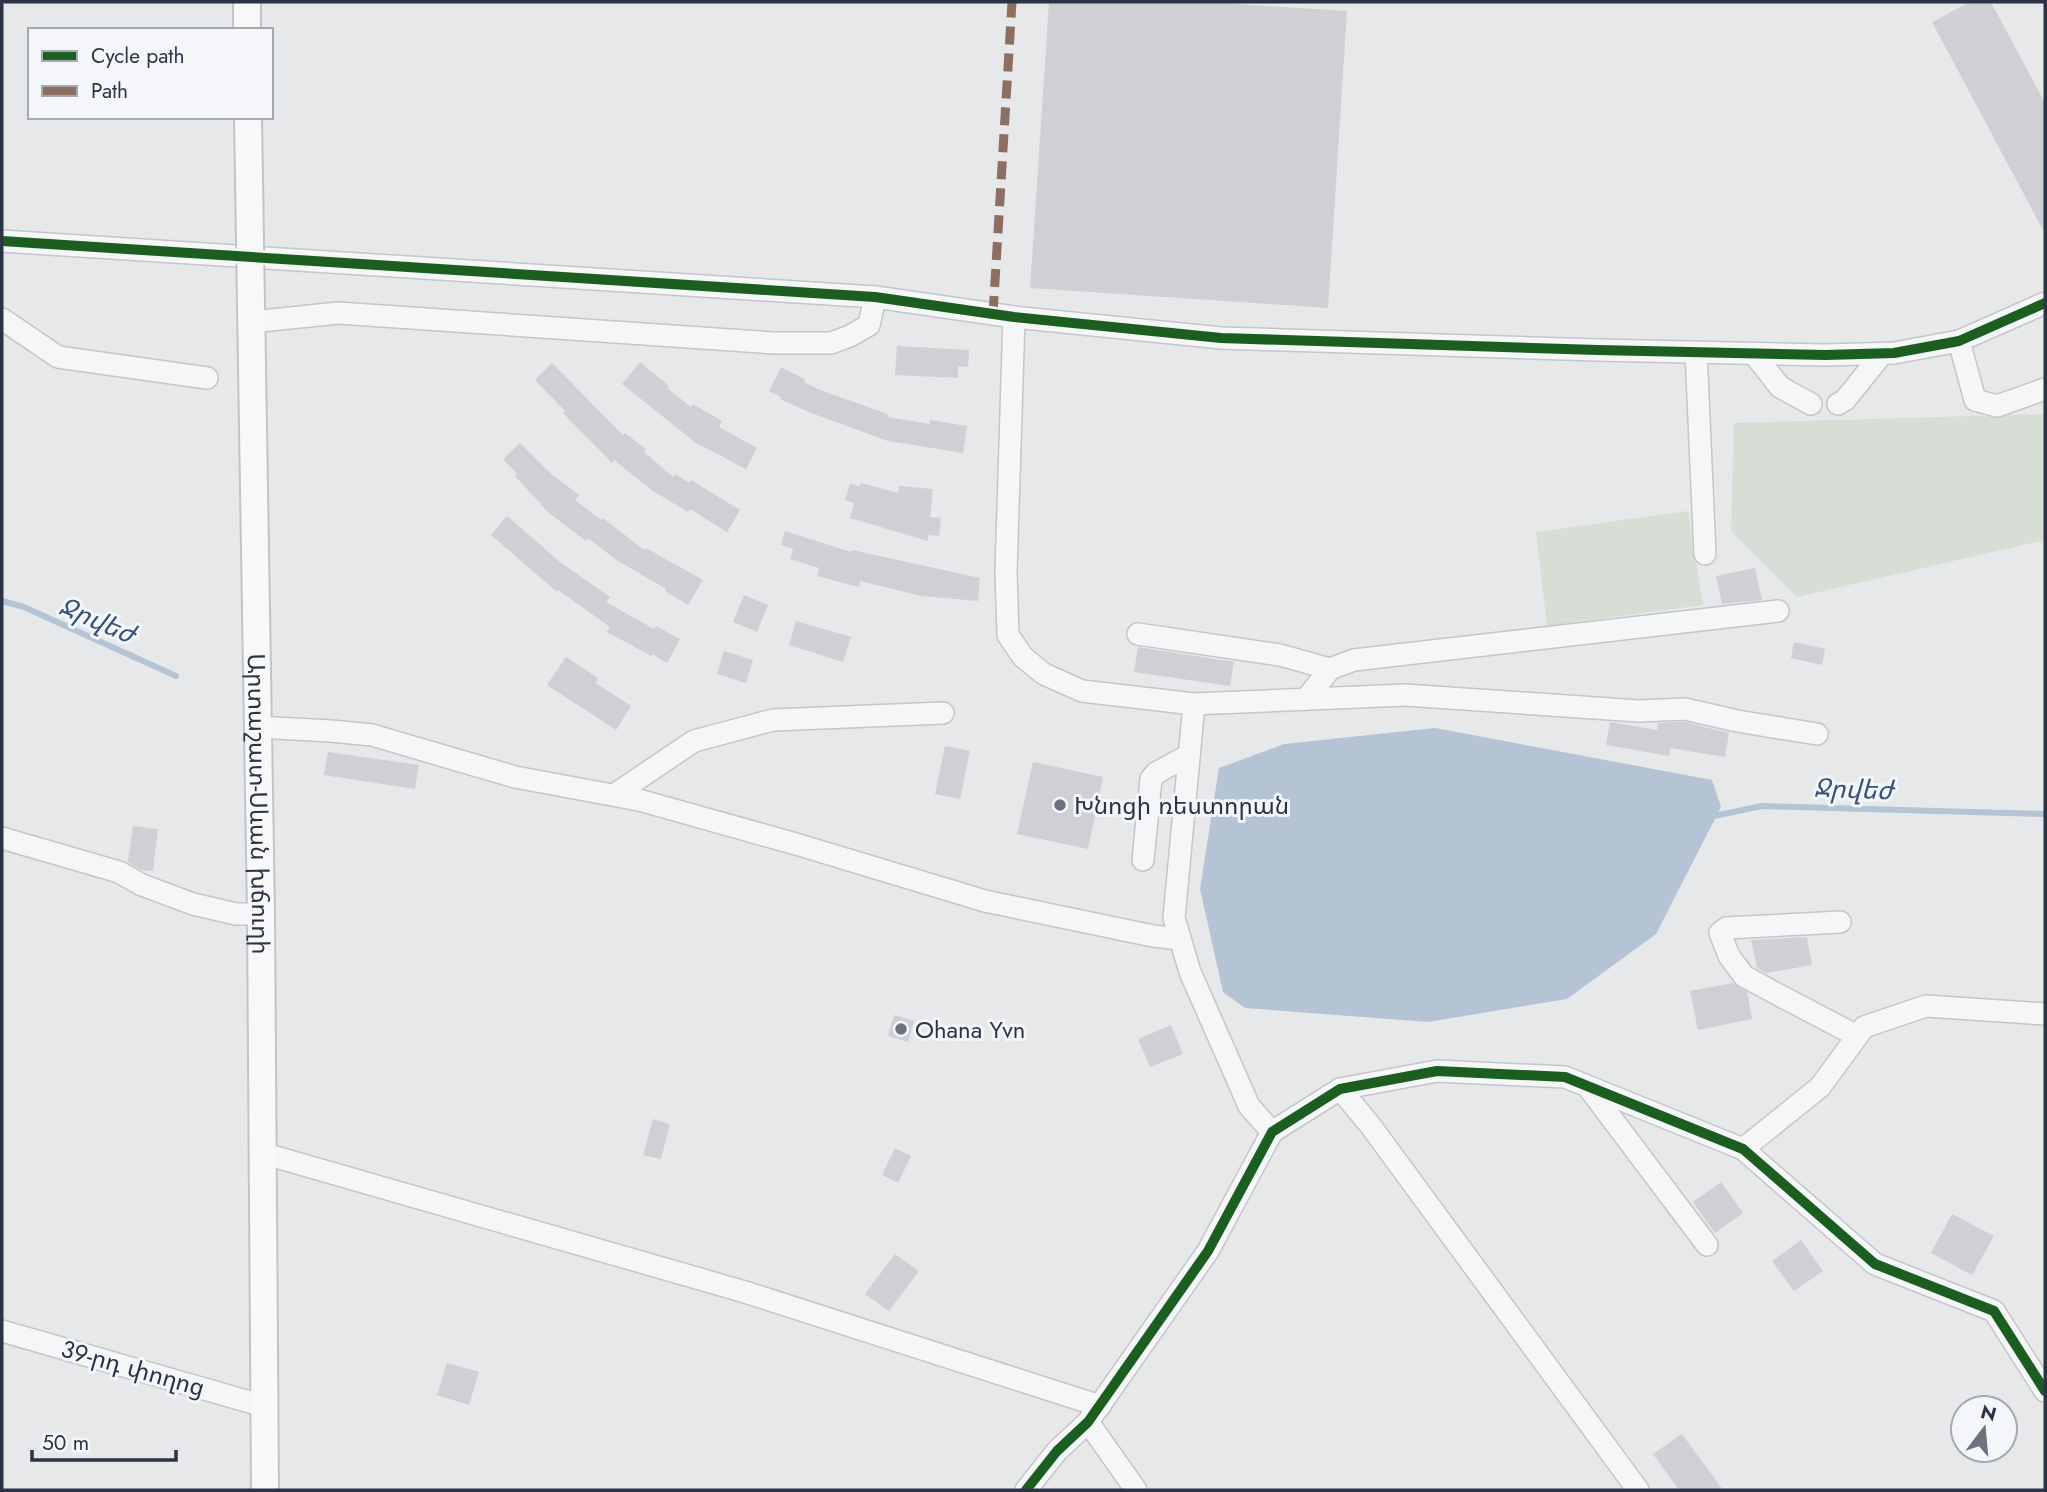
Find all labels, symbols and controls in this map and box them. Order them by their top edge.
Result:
legend [28,28,273,119]
text: Cycle path [91,41,184,71]
text: Path [91,76,128,106]
water label: Ջրվեժ [53,587,144,654]
street label: Արտաշատ-Սևան խճուղի [239,653,279,955]
water label: Ջրվեժ [1813,769,1896,809]
place label: Խնոցի ռեստորան [1074,788,1289,823]
marker: Խնոցի ռեստորան [1052,797,1068,813]
place label: Ohana Yvn [915,1012,1025,1047]
marker: Ohana Yvn [893,1021,909,1037]
street label: 39-րդ փողոց [57,1331,209,1405]
north arrow [1949,1394,2019,1464]
text: N [1978,1398,2000,1428]
scale bar [32,1418,175,1462]
text: 50 m [42,1428,89,1458]

